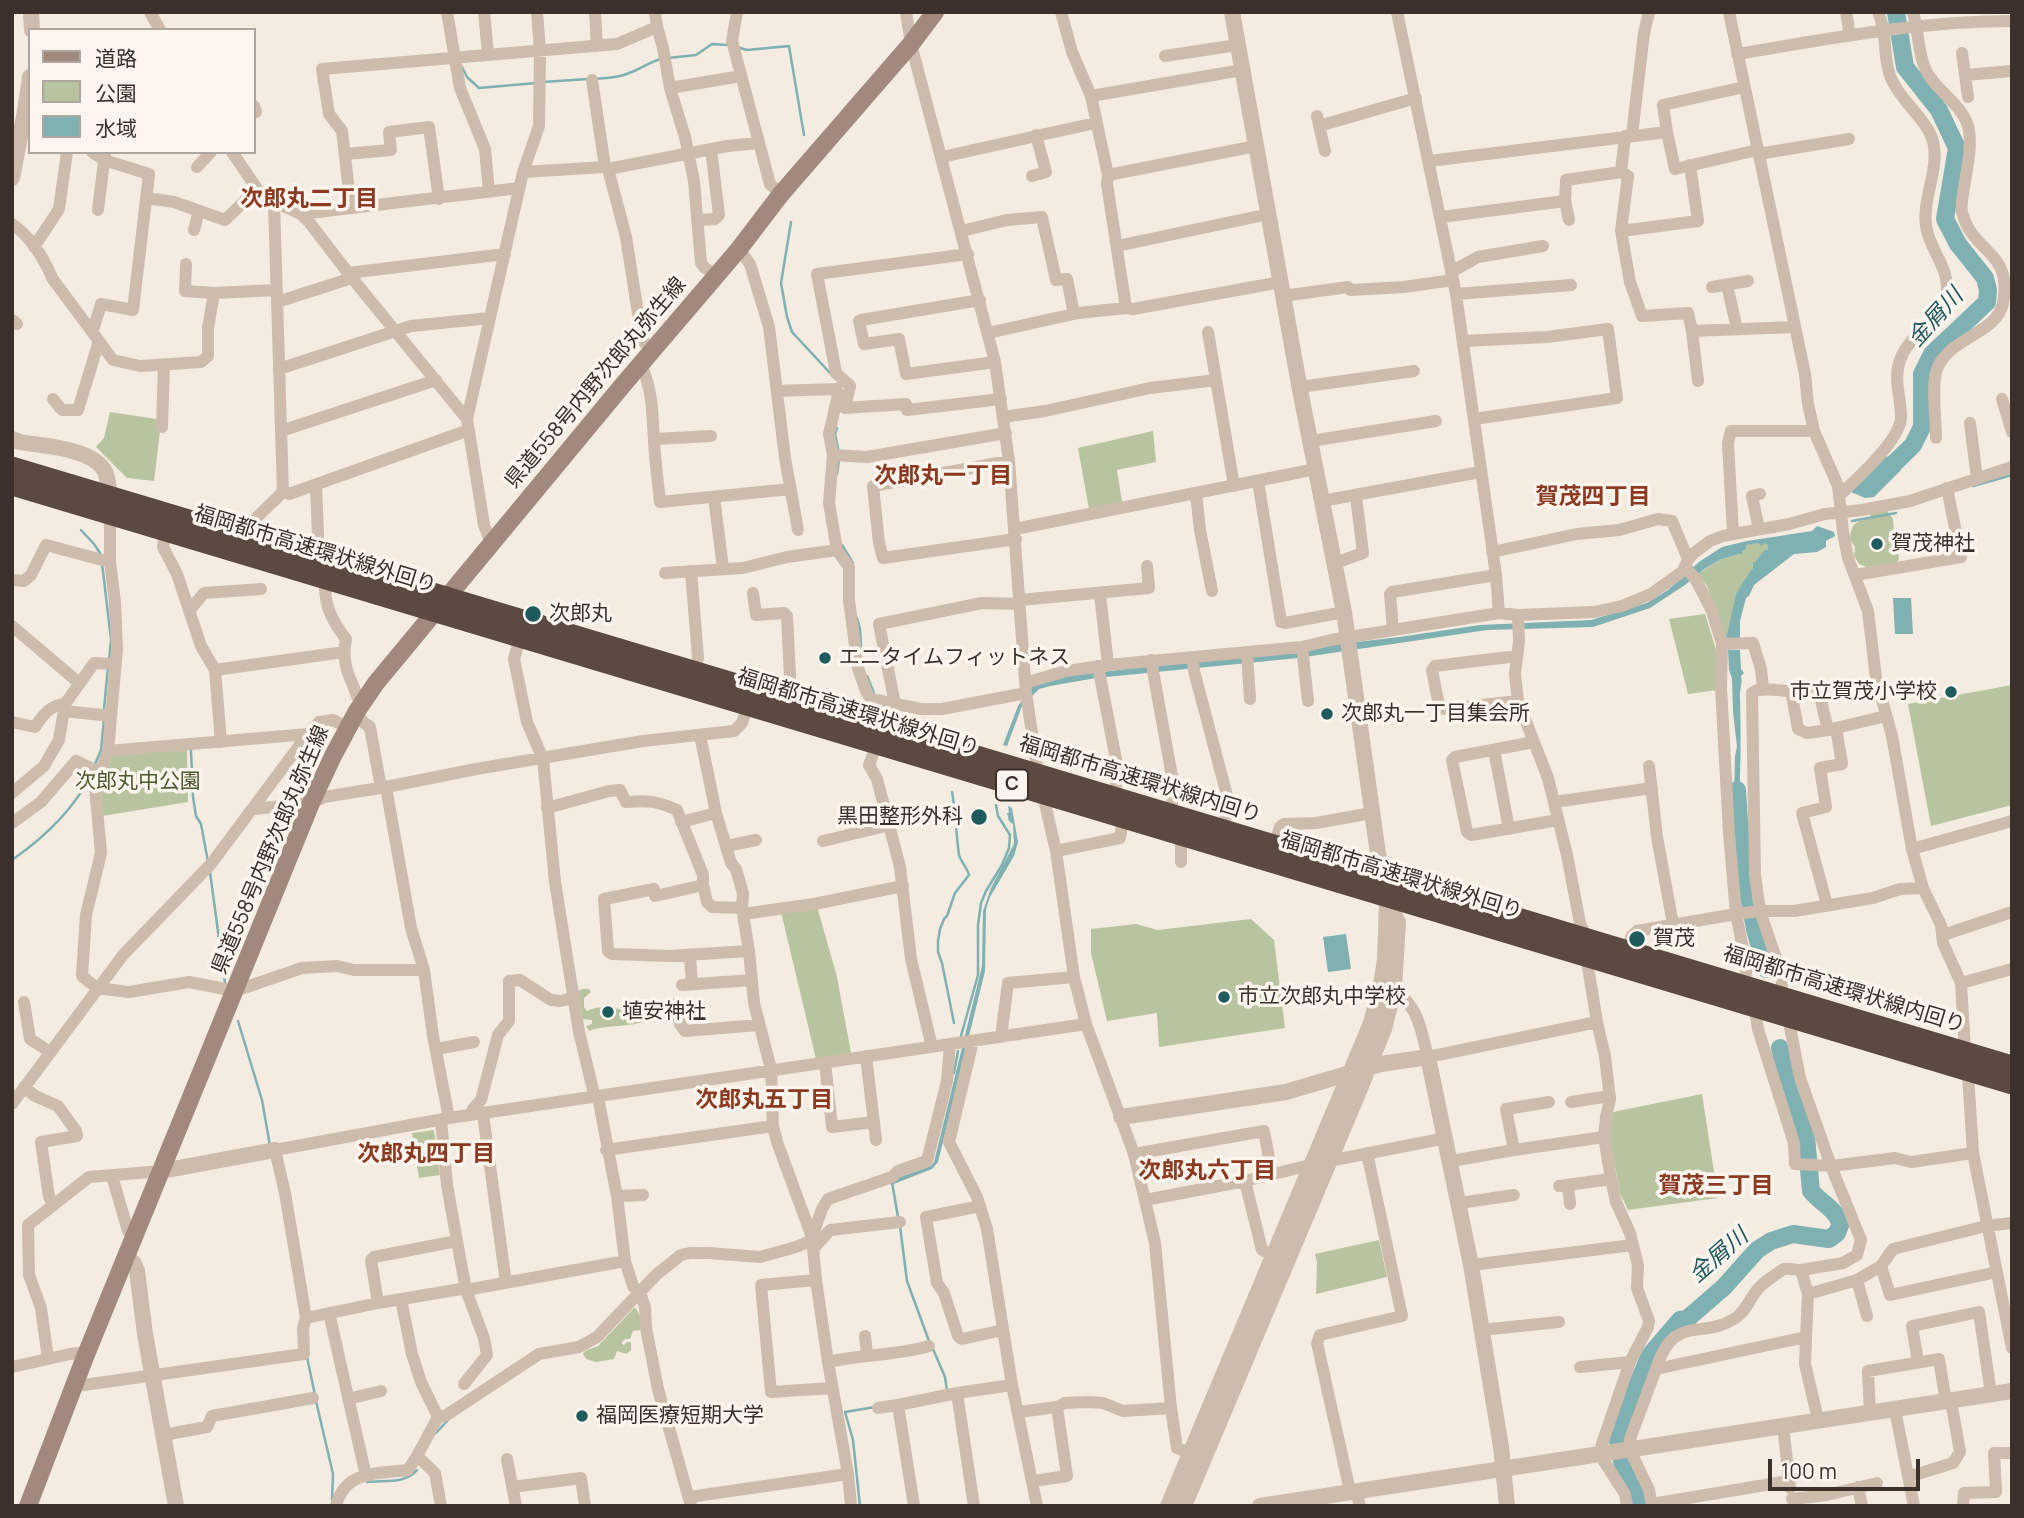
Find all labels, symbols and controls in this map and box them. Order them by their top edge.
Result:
legend [28,28,256,154]
text: 道路 [95,44,137,72]
text: 公園 [95,79,137,107]
text: 水域 [95,114,137,142]
district label: 次郎丸二丁目 [240,186,378,214]
street label: 県道558号内野次郎丸弥生線 [500,272,692,494]
water label: 金屑川 [1903,283,1969,353]
district label: 次郎丸一丁目 [874,463,1012,491]
district label: 賀茂四丁目 [1536,484,1650,512]
street label: 福岡都市高速環状線外回り [191,501,439,599]
place label: 賀茂神社 [1891,531,1975,557]
marker: 賀茂神社 [1869,536,1885,552]
place label: 次郎丸 [549,601,612,627]
marker: 次郎丸 [523,604,543,624]
place label: エニタイムフィットネス [839,645,1070,671]
marker: エニタイムフィットネス [817,650,833,666]
street label: 福岡都市高速環状線外回り [734,664,982,762]
place label: 市立賀茂小学校 [1790,679,1937,705]
marker: 市立賀茂小学校 [1943,684,1959,700]
place label: 次郎丸一丁目集会所 [1341,701,1530,727]
marker: 次郎丸一丁目集会所 [1319,706,1335,722]
street label: 県道558号内野次郎丸弥生線 [207,722,335,978]
street label: 福岡都市高速環状線内回り [1016,731,1264,829]
park label: 次郎丸中公園 [75,769,201,795]
road number: C [996,770,1028,800]
place label: 黒田整形外科 [837,804,963,830]
marker: 黒田整形外科 [969,807,989,827]
street label: 福岡都市高速環状線外回り [1277,827,1525,925]
place label: 賀茂 [1653,926,1695,952]
marker: 賀茂 [1627,929,1647,949]
street label: 福岡都市高速環状線内回り [1720,941,1968,1039]
place label: 市立次郎丸中学校 [1238,984,1406,1010]
marker: 市立次郎丸中学校 [1216,989,1232,1005]
place label: 埴安神社 [622,999,706,1025]
marker: 埴安神社 [600,1004,616,1020]
district label: 次郎丸五丁目 [695,1087,833,1115]
district label: 次郎丸四丁目 [357,1141,495,1169]
district label: 次郎丸六丁目 [1138,1158,1276,1186]
district label: 賀茂三丁目 [1659,1173,1773,1201]
water label: 金屑川 [1684,1223,1754,1289]
place label: 福岡医療短期大学 [596,1403,764,1429]
marker: 福岡医療短期大学 [574,1408,590,1424]
scale bar [1772,1444,1924,1488]
text: 100 m [1781,1457,1837,1485]

